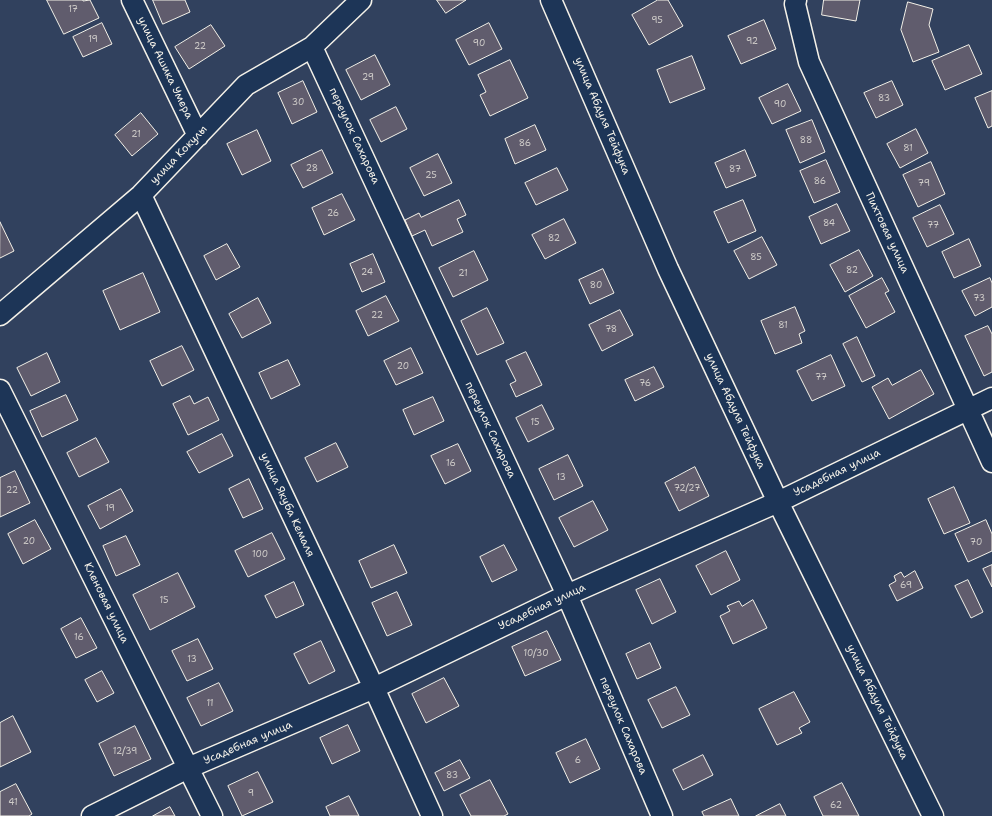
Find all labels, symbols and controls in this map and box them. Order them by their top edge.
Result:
house number: 17 [68,5,78,15]
street label: улица Ашика Умера [134,15,196,121]
house number: 95 [651,16,663,26]
house number: 19 [88,35,98,45]
house number: 92 [746,37,758,47]
house number: 90 [473,39,485,49]
house number: 22 [194,42,206,52]
street label: улица Абдуля Тейфука [571,55,633,177]
house number: 29 [362,73,374,83]
street label: переулок Сахарова [326,86,382,186]
house number: 83 [878,94,890,104]
house number: 30 [292,98,304,108]
house number: 90 [774,100,786,110]
street label: улица Кокулы [148,123,210,187]
house number: 21 [131,130,141,140]
house number: 88 [800,136,812,146]
house number: 86 [519,139,531,149]
house number: 81 [903,144,913,154]
house number: 28 [306,164,318,174]
house number: 87 [729,165,741,175]
house number: 25 [425,171,437,181]
house number: 86 [814,177,826,187]
house number: 79 [918,179,930,189]
street label: Пихтовая улица [862,190,912,276]
house number: 26 [327,209,339,219]
house number: 84 [823,219,835,229]
house number: 77 [927,221,939,231]
house number: 82 [548,234,560,244]
house number: 85 [750,253,762,263]
house number: 82 [846,266,858,276]
house number: 24 [361,268,373,278]
house number: 21 [458,269,468,279]
house number: 80 [590,281,602,291]
house number: 73 [973,294,985,304]
house number: 22 [371,311,383,321]
house number: 81 [778,321,788,331]
house number: 78 [605,325,617,335]
street label: улица Абдуля Тейфука [702,351,768,471]
house number: 20 [397,362,409,372]
house number: 77 [815,373,827,383]
house number: 76 [639,379,651,389]
street label: переулок Сахарова [462,380,518,480]
house number: 15 [530,418,540,428]
street label: Усадебная улица [792,446,882,500]
street label: улица Якуба Кемаля [257,451,317,559]
house number: 16 [446,459,456,469]
house number: 13 [556,473,566,483]
house number: 72/27 [674,484,700,494]
house number: 22 [6,486,18,496]
house number: 19 [105,504,115,514]
house number: 20 [23,537,35,547]
house number: 70 [970,538,982,548]
house number: 100 [252,550,268,560]
street label: Кленовая улица [81,561,131,645]
street label: Усадебная улица [496,581,588,633]
house number: 69 [900,581,912,591]
house number: 15 [159,596,169,606]
house number: 16 [74,633,84,643]
street label: улица Абдуля Тейфука [843,642,911,762]
house number: 10/30 [523,649,549,659]
house number: 13 [187,655,197,665]
street label: переулок Сахарова [596,675,650,777]
house number: 11 [206,699,214,709]
street label: Усадебная улица [202,718,294,768]
house number: 12/39 [113,747,137,757]
house number: 6 [575,756,581,766]
house number: 83 [446,771,458,781]
house number: 9 [248,789,254,799]
house number: 41 [8,798,18,808]
house number: 62 [830,801,842,811]

